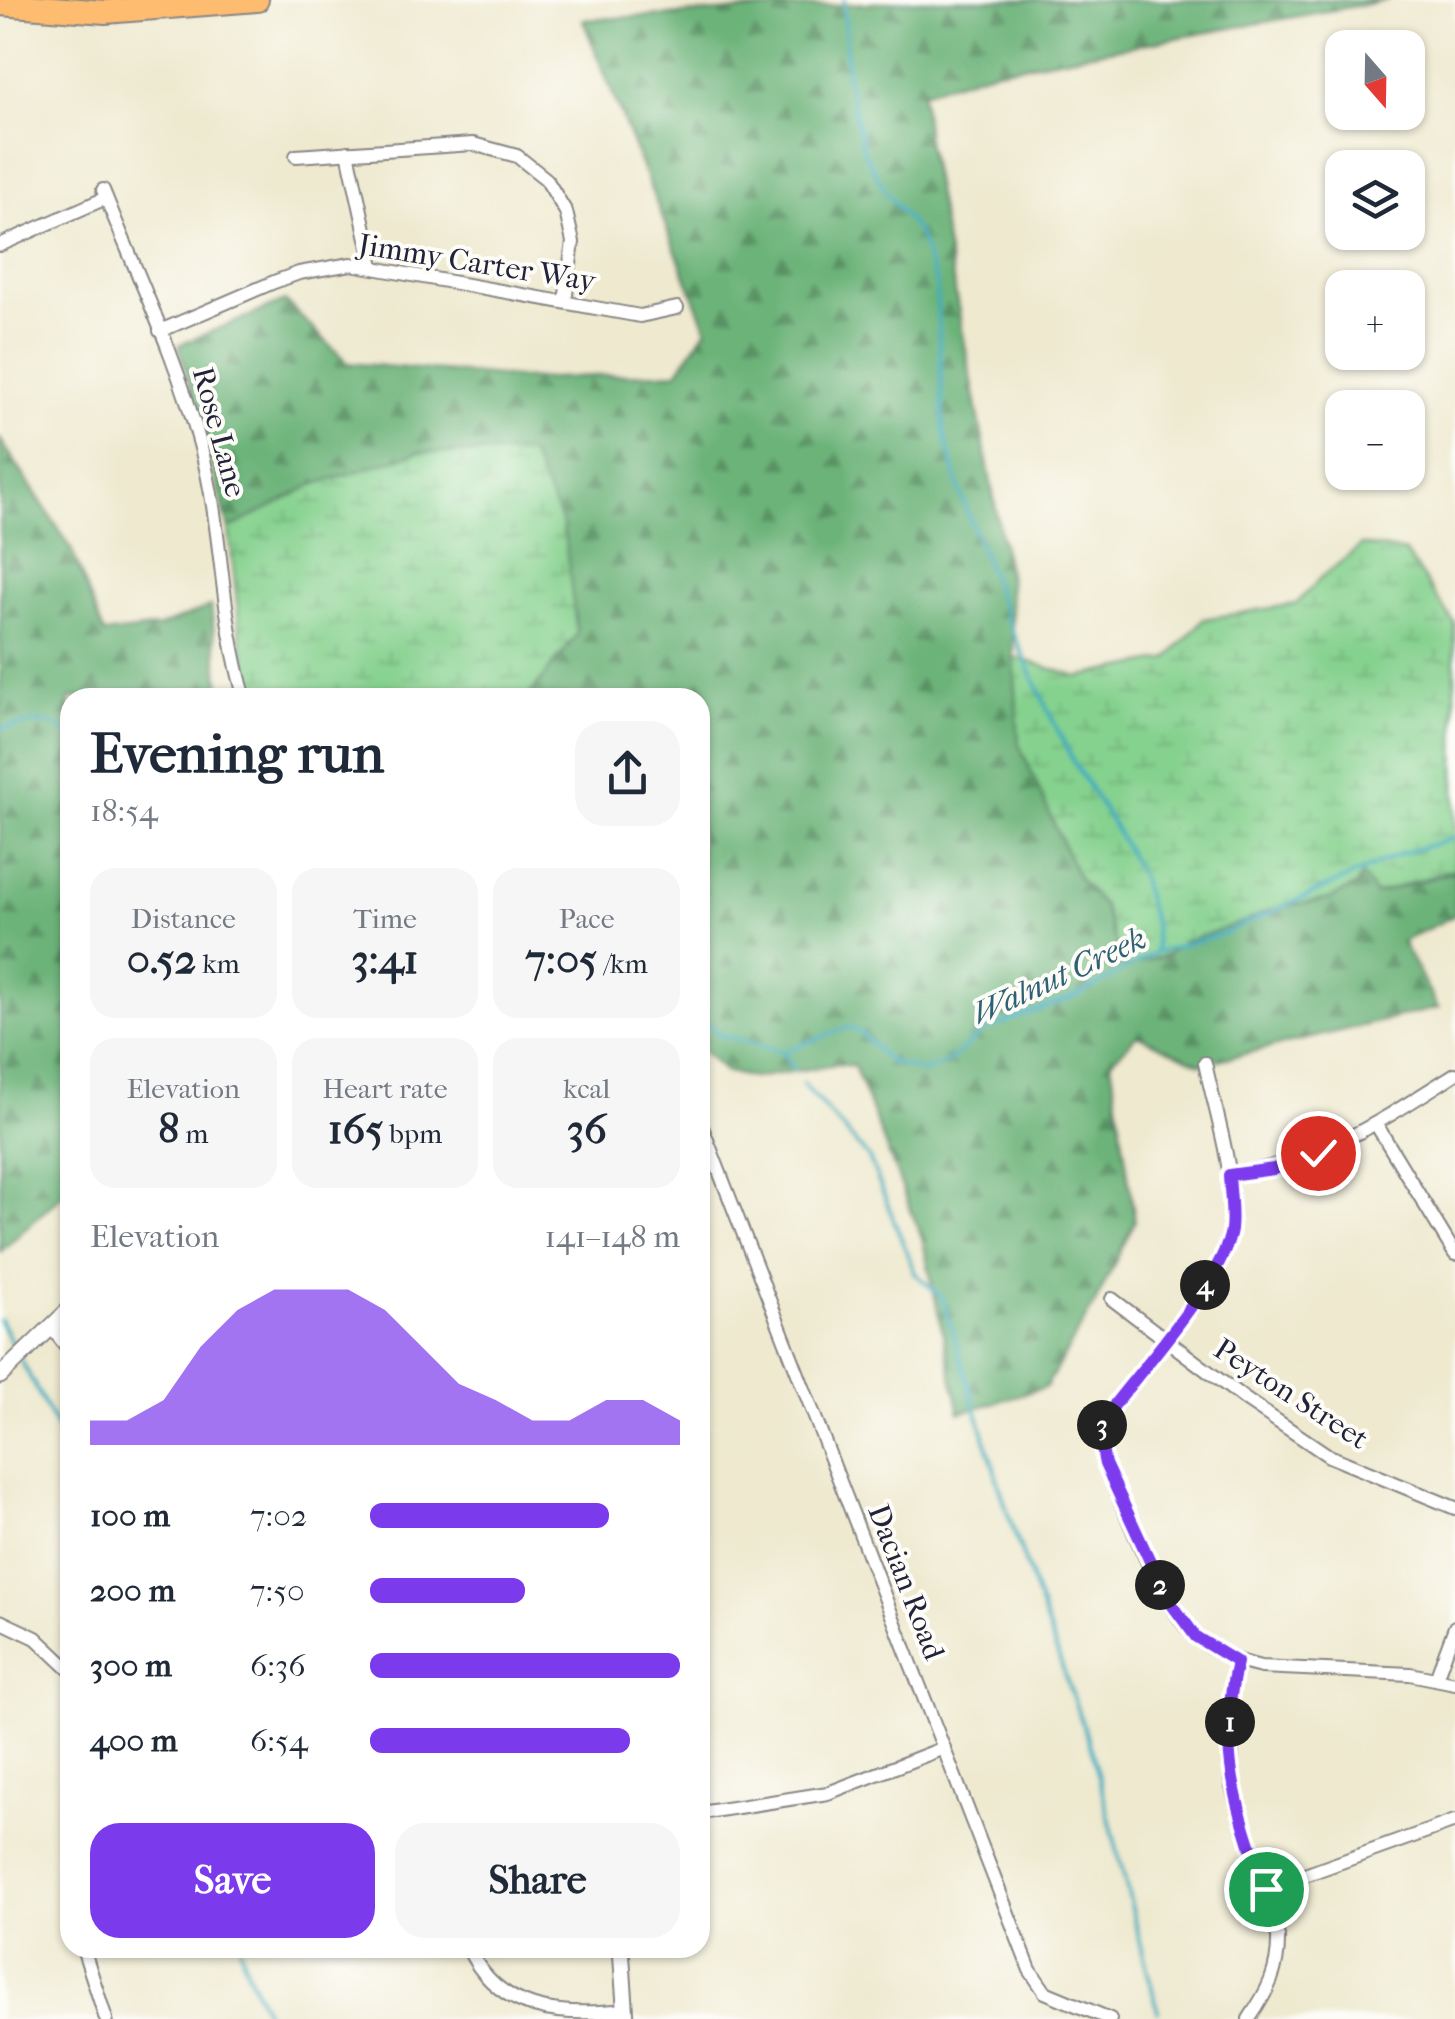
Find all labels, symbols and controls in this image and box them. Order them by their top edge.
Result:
north arrow [1325,30,1425,130]
map controls [1325,30,1425,490]
button: layers [1325,150,1425,250]
street label: Jimmy Carter Way [354,227,599,299]
button: + [1325,270,1425,370]
street label: Rose Lane [185,363,253,501]
button: − [1325,390,1425,490]
button: share [575,721,680,826]
text: Evening run [90,722,384,786]
text: 18:54 [90,792,158,829]
text: Distance [131,902,236,935]
text: Time [353,902,417,935]
text: Pace [559,902,615,935]
water label: Walnut Creek [966,920,1152,1032]
text: 0.52 [127,935,196,984]
text: 3:41 [351,935,419,984]
text: 7:05 [526,935,597,984]
text: km [196,947,240,980]
text: /km [597,947,648,980]
text: Elevation [127,1072,240,1105]
text: Heart rate [322,1072,448,1105]
text: kcal [563,1072,610,1105]
text: 8 [158,1105,179,1154]
text: 165 [328,1105,383,1154]
text: 36 [567,1105,607,1154]
pin [1276,1111,1361,1196]
text: m [179,1117,209,1150]
text: bpm [383,1117,442,1150]
icon: check [1291,1126,1346,1181]
text: Elevation [90,1218,219,1255]
text: 141–148 m [544,1218,680,1255]
pin: 4 [1180,1260,1230,1310]
text: 4 [1197,1268,1213,1301]
street label: Peyton Street [1207,1331,1375,1457]
pin: 3 [1077,1400,1127,1450]
text: 3 [1096,1408,1108,1441]
text: 100 m [90,1497,170,1534]
text: 7:02 [250,1497,307,1534]
street label: Dacian Road [860,1499,952,1665]
pin: 2 [1135,1560,1185,1610]
text: 2 [1153,1568,1167,1601]
text: 200 m [90,1572,175,1609]
text: 7:50 [250,1572,305,1609]
text: 300 m [90,1647,172,1684]
text: 6:36 [250,1647,306,1684]
pin: 1 [1205,1697,1255,1747]
text: 1 [1225,1705,1235,1738]
text: 400 m [90,1722,178,1759]
text: 6:54 [250,1722,308,1759]
button: Save [90,1823,375,1938]
button: Share [395,1823,680,1938]
pin [1224,1847,1309,1932]
icon: arrive [1239,1862,1294,1917]

